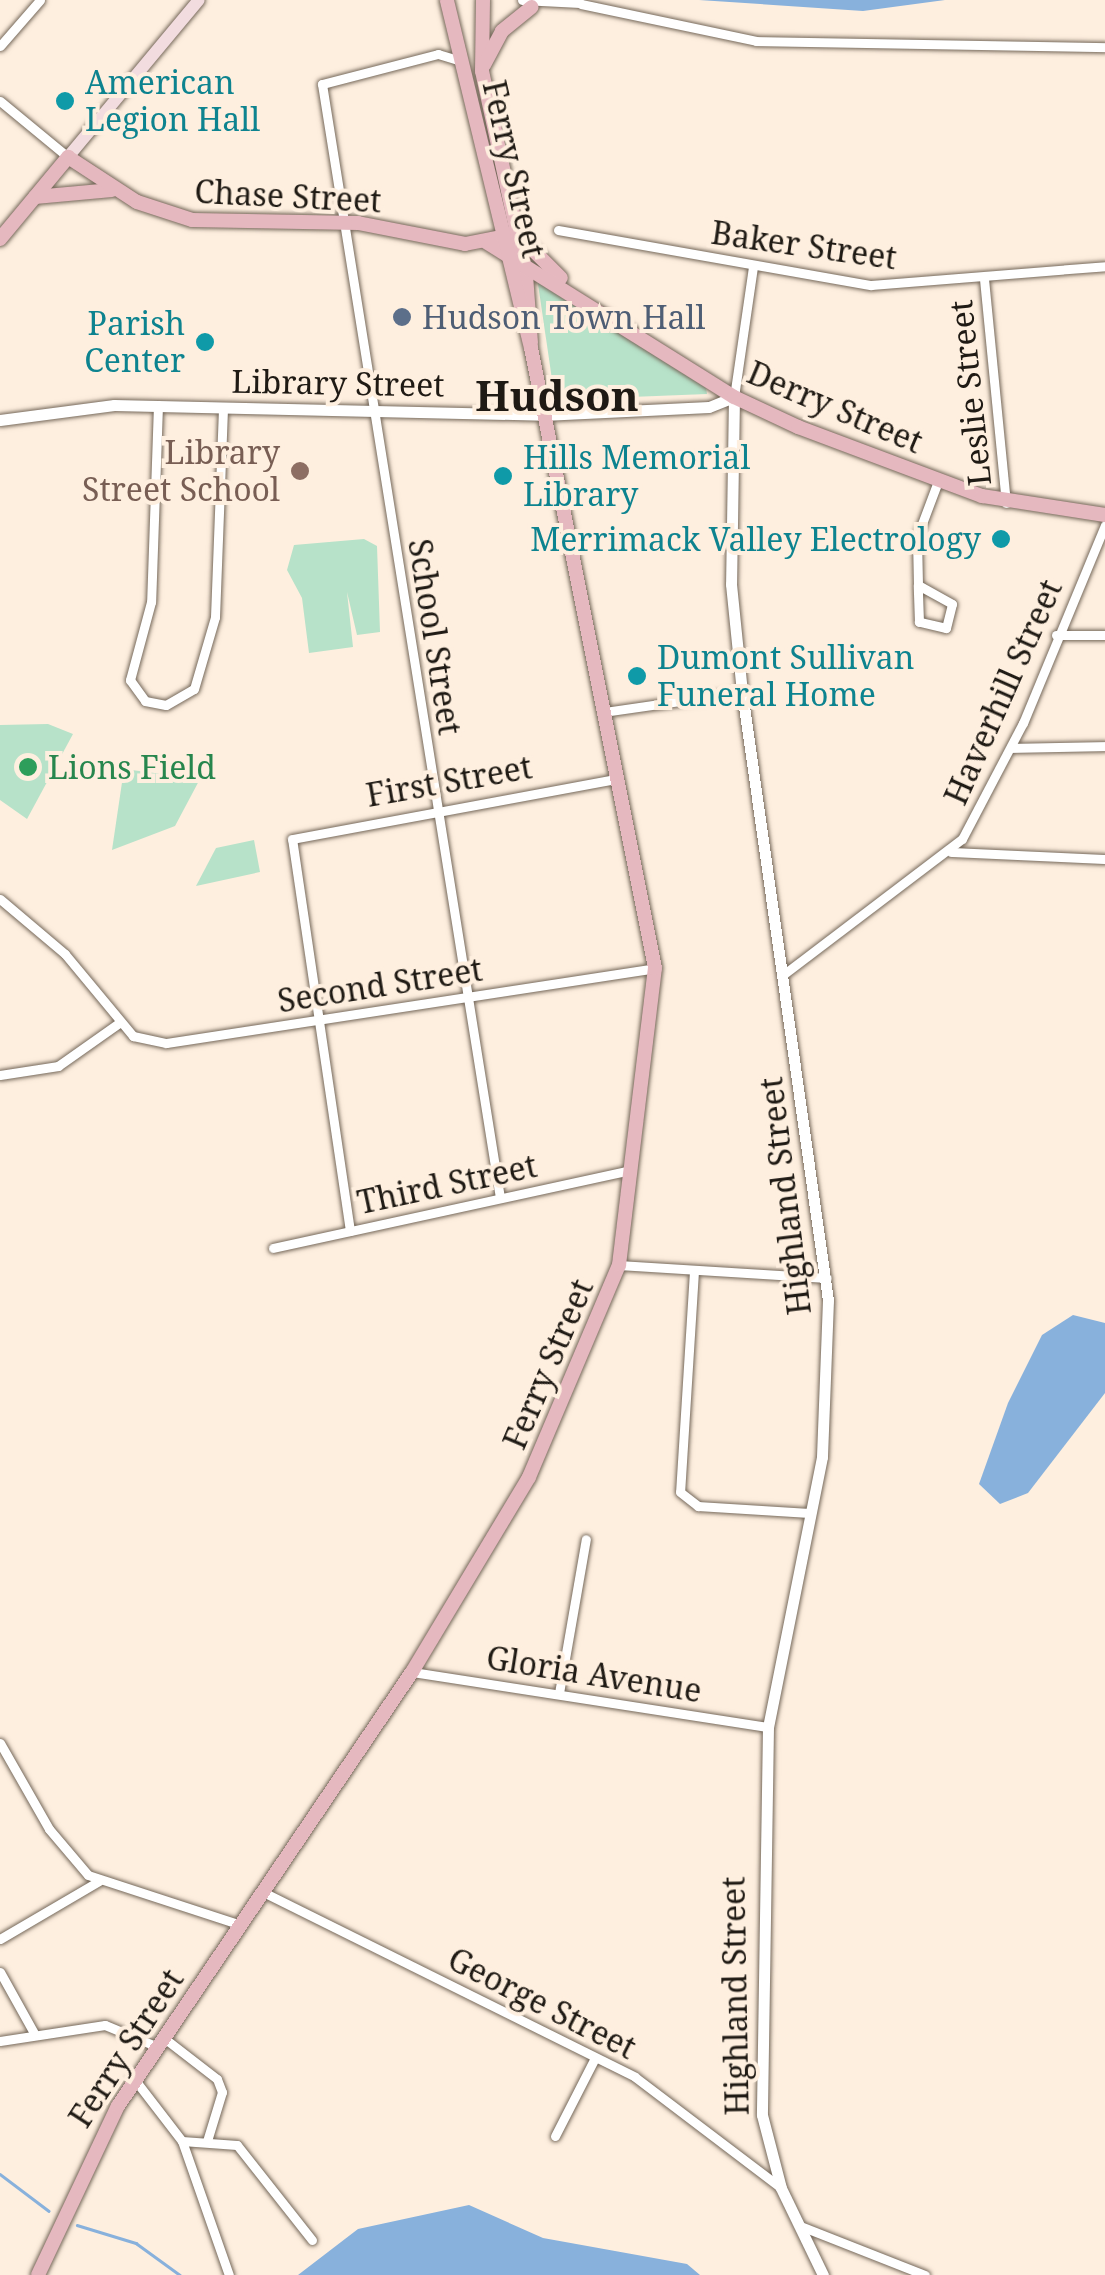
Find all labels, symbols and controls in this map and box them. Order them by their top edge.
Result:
place label: American Legion Hall [85,64,260,139]
street label: Ferry Street [475,77,553,261]
marker: American Legion Hall [54,90,76,112]
street label: Chase Street [194,172,382,220]
street label: Baker Street [709,213,899,277]
place label: Hudson Town Hall [422,298,705,336]
street label: Leslie Street [941,298,999,488]
place label: Parish Center [84,305,185,380]
marker: Hudson Town Hall [391,306,413,328]
marker: Parish Center [194,331,216,353]
street label: Derry Street [742,353,928,461]
street label: Library Street [231,362,445,404]
district label: Hudson [475,370,639,420]
place label: Library Street School [82,434,280,509]
place label: Hills Memorial Library [523,439,750,514]
marker: Library Street School [289,460,311,482]
marker: Hills Memorial Library [492,465,514,487]
place label: Merrimack Valley Electrology [530,520,981,558]
marker: Merrimack Valley Electrology [990,528,1012,550]
street label: School Street [401,536,469,738]
street label: Haverhill Street [936,574,1070,810]
place label: Dumont Sullivan Funeral Home [657,639,915,714]
marker: Dumont Sullivan Funeral Home [626,665,648,687]
place label: Lions Field [48,748,216,786]
street label: First Street [363,748,535,814]
marker: Lions Field [17,756,39,778]
street label: Second Street [275,950,485,1020]
street label: Highland Street [751,1075,819,1317]
street label: Third Street [354,1146,540,1222]
street label: Ferry Street [495,1273,601,1455]
street label: Gloria Avenue [484,1638,704,1710]
street label: Highland Street [714,1876,756,2116]
street label: George Street [442,1939,642,2067]
street label: Ferry Street [61,1962,191,2134]

